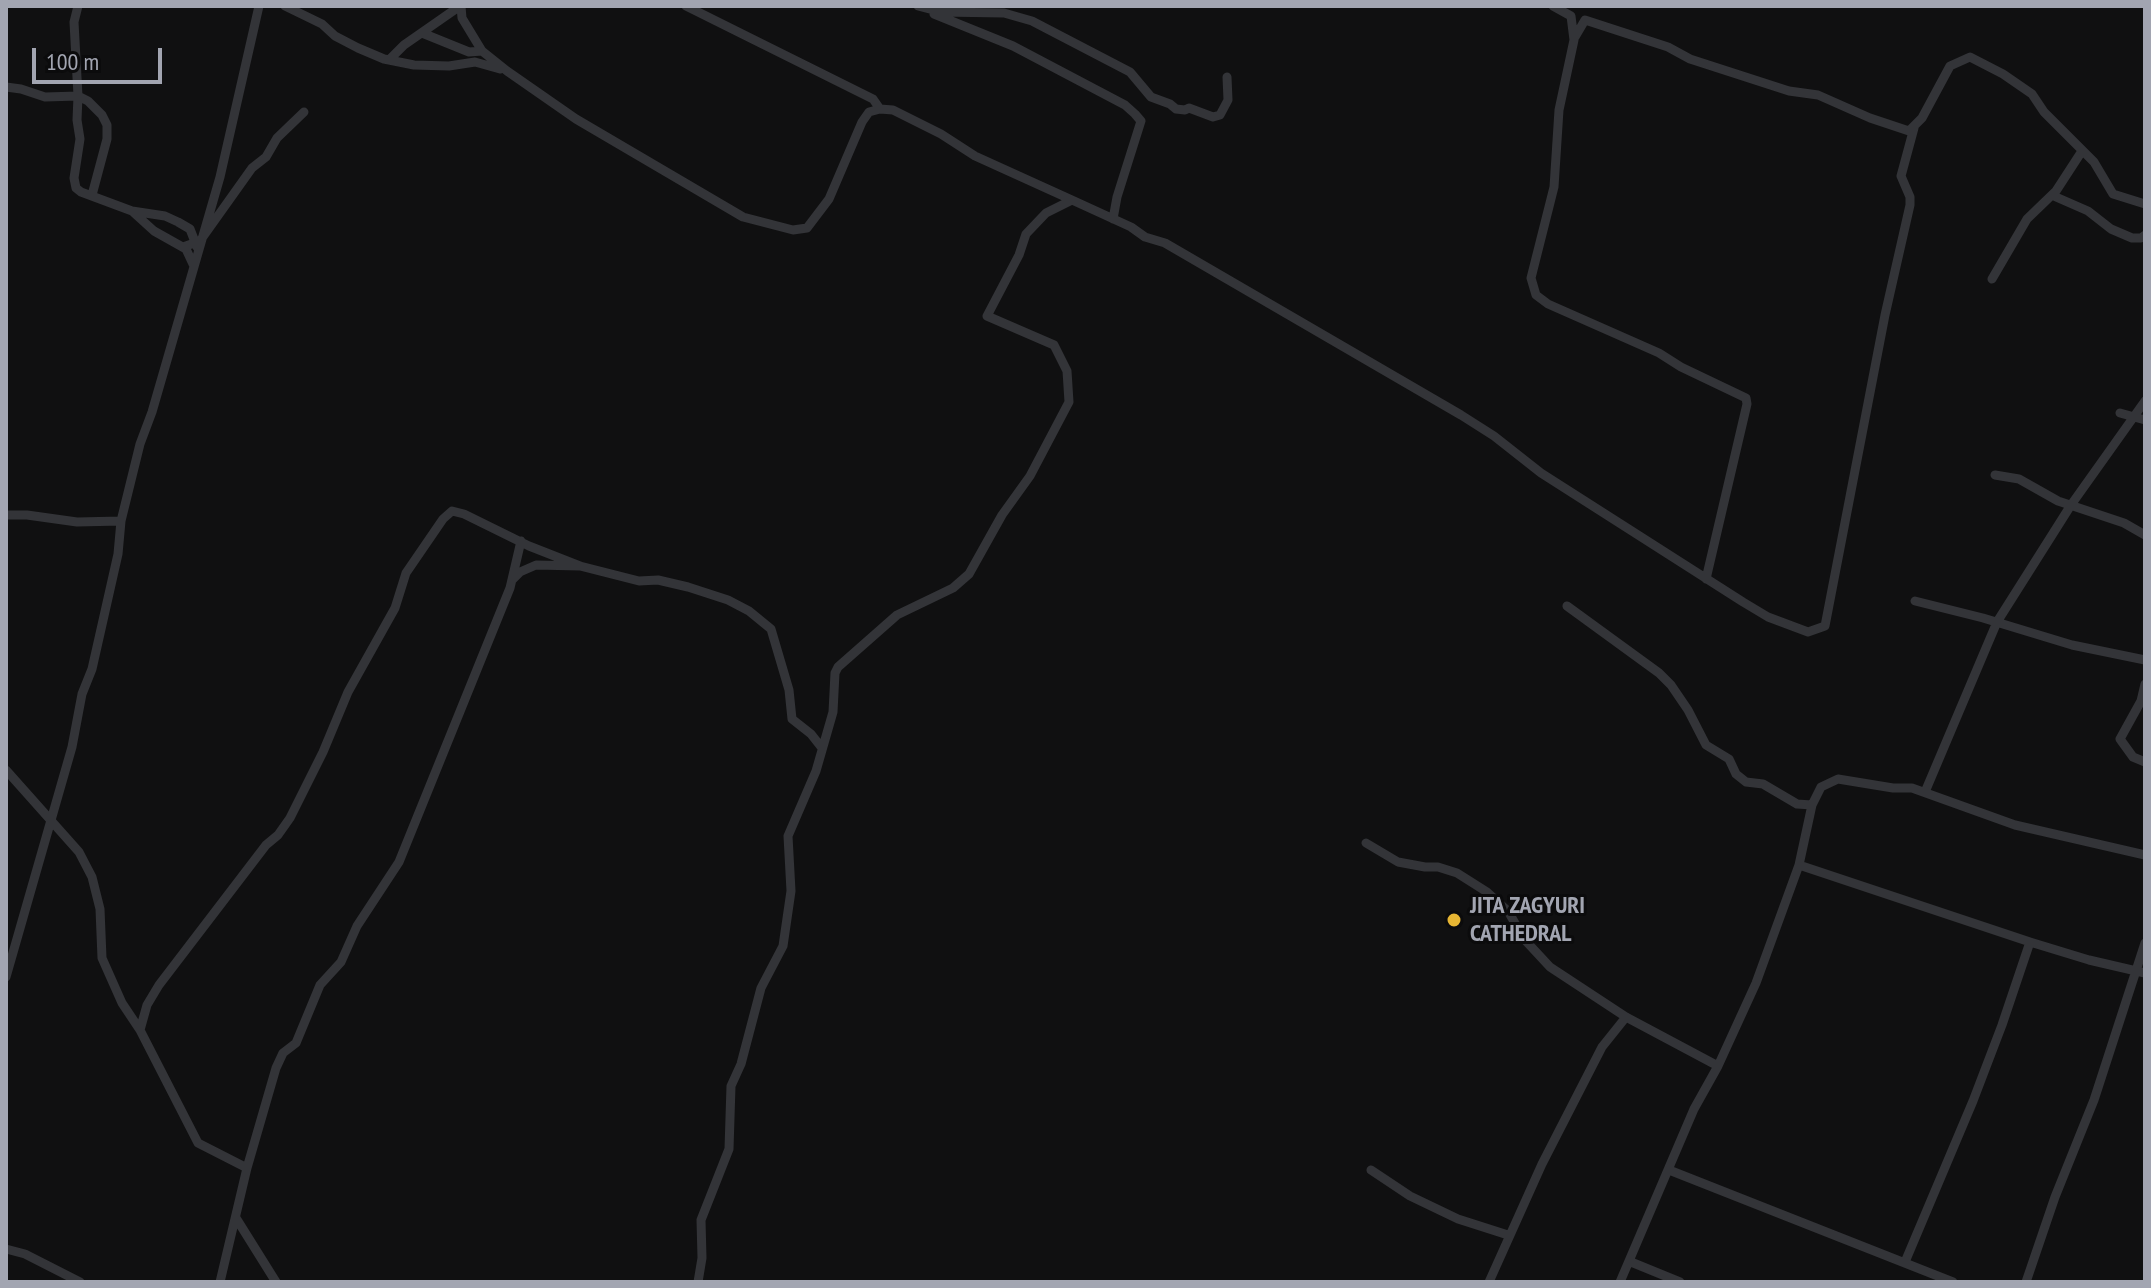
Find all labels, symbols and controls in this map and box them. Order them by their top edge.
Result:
scale bar [36,32,166,82]
text: 100 m [46,46,99,77]
place label: JITA ZAGYURI CATHEDRAL [1470,892,1585,948]
marker: JITA ZAGYURI CATHEDRAL [1445,911,1463,929]

